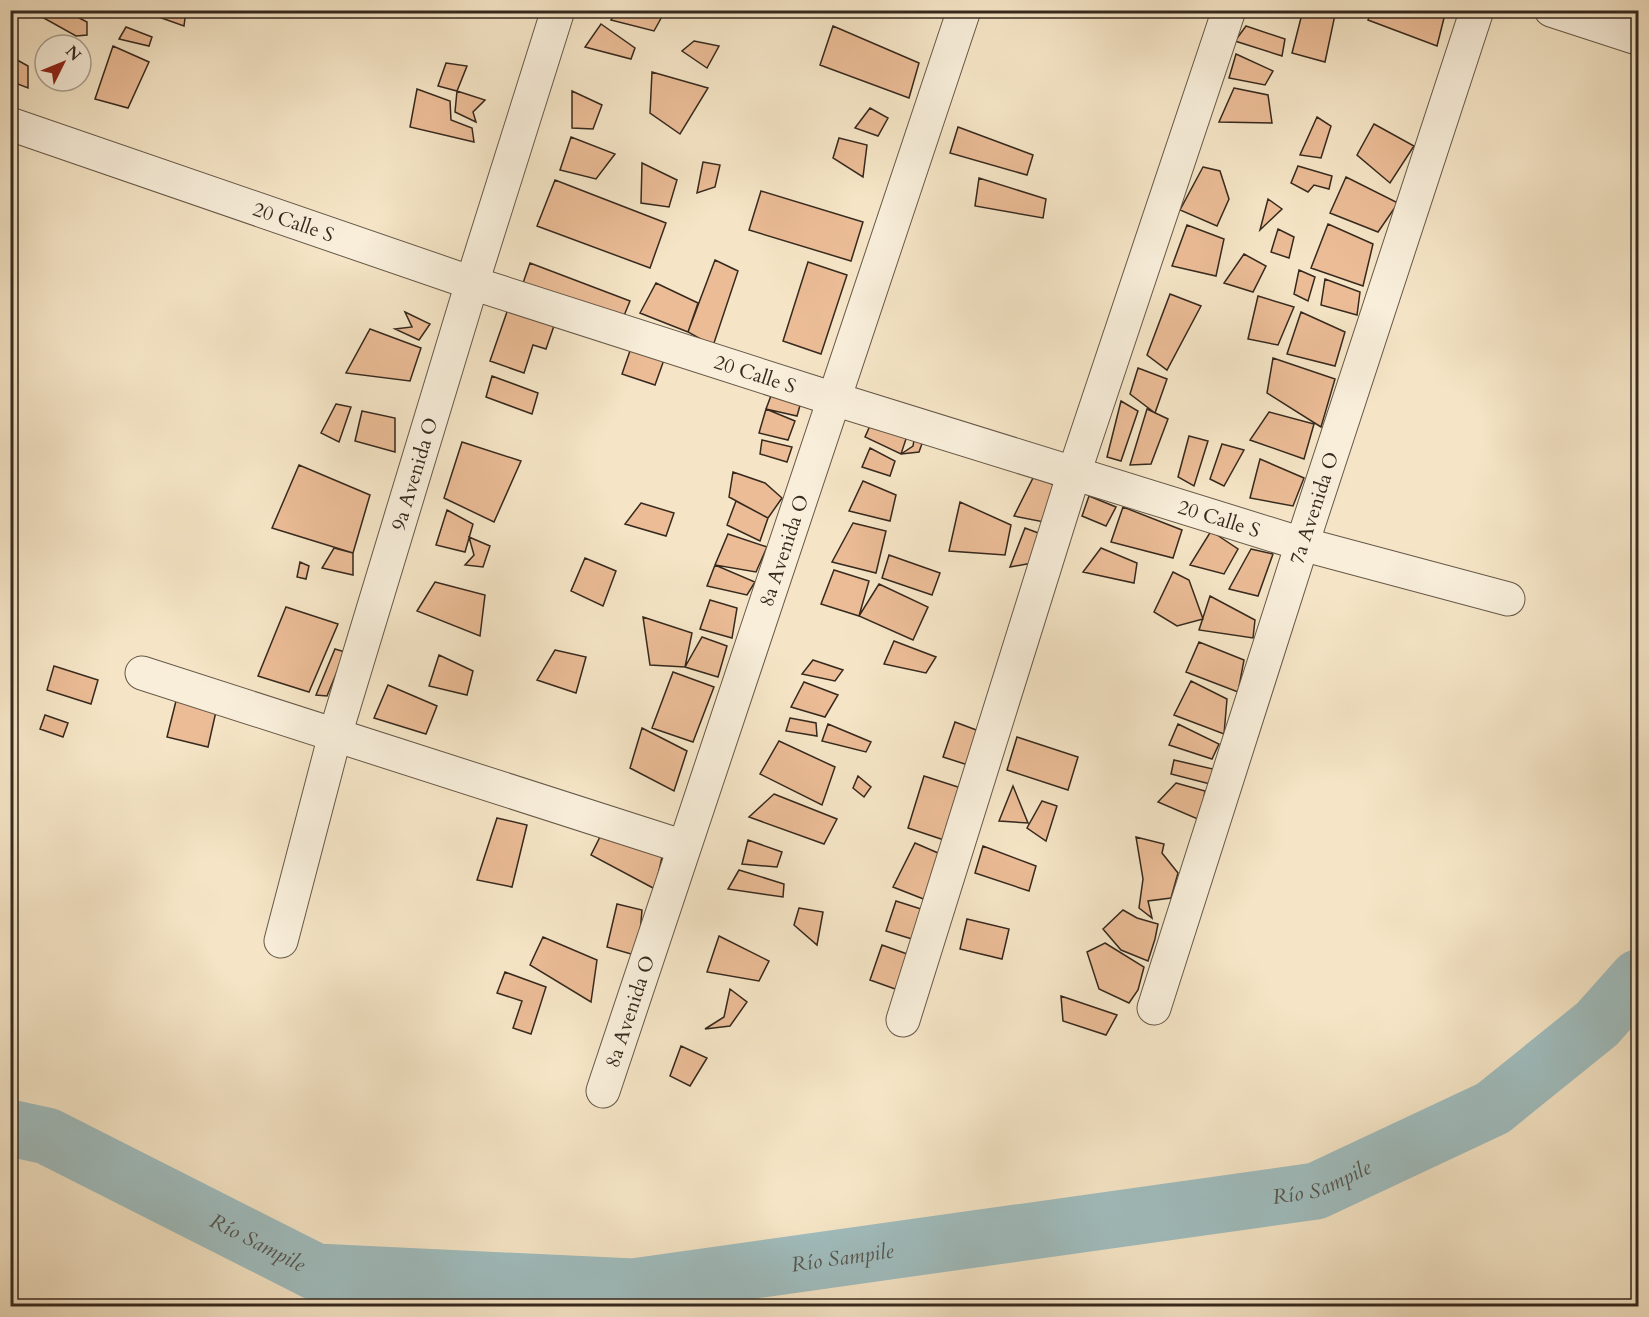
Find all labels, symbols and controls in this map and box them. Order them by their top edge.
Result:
north arrow [33,33,93,93]
text: N [60,41,86,66]
street label: 20 Calle S [249,195,338,248]
street label: 20 Calle S [711,348,800,400]
street label: 9a Avenida O [384,414,444,533]
street label: 7a Avenida O [1283,448,1345,568]
street label: 8a Avenida O [752,491,815,610]
street label: 20 Calle S [1175,493,1264,544]
street label: 8a Avenida O [598,952,661,1071]
water label: Río Sampile [1270,1152,1377,1211]
water label: Río Sampile [205,1206,311,1279]
water label: Río Sampile [789,1236,896,1279]

